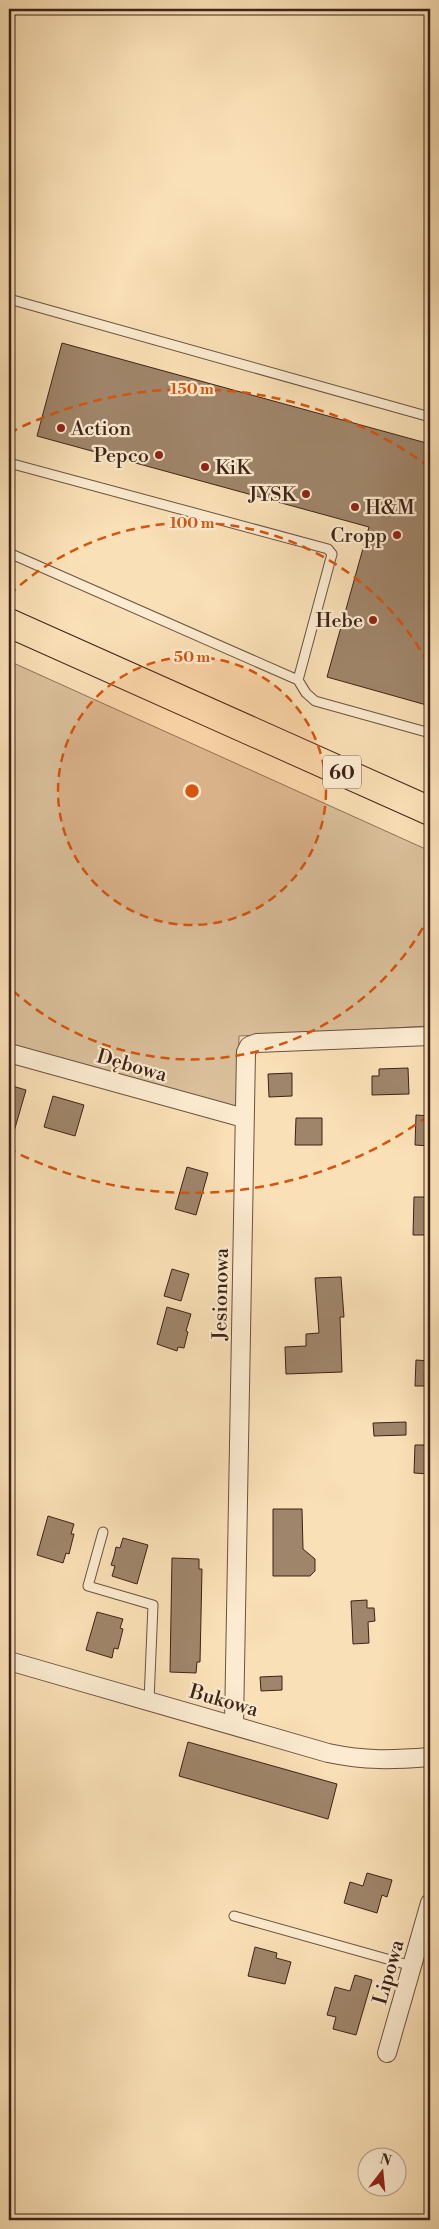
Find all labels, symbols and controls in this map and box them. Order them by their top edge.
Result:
text: 150 m [170,380,214,399]
place label: Action [70,417,131,442]
marker: Action [55,422,67,434]
place label: Pepco [94,444,149,469]
marker: Pepco [153,449,165,461]
place label: KiK [215,456,252,481]
marker: KiK [199,461,211,473]
place label: JYSK [247,483,297,508]
marker: JYSK [300,488,312,500]
place label: H&M [365,496,415,521]
marker: H&M [349,501,361,513]
text: 100 m [170,514,215,533]
place label: Cropp [331,524,387,549]
marker: Cropp [391,529,403,541]
place label: Hebe [315,609,363,634]
marker: Hebe [367,614,379,626]
text: 50 m [174,648,210,667]
road number: 60 [323,756,361,789]
centre of rings [183,782,201,800]
street label: Dębowa [94,1045,170,1089]
street label: Jesionowa [208,1247,235,1341]
street label: Bukowa [185,1679,262,1723]
street label: Lipowa [368,1936,411,2008]
north arrow [356,2146,406,2196]
text: N [378,2150,393,2171]

